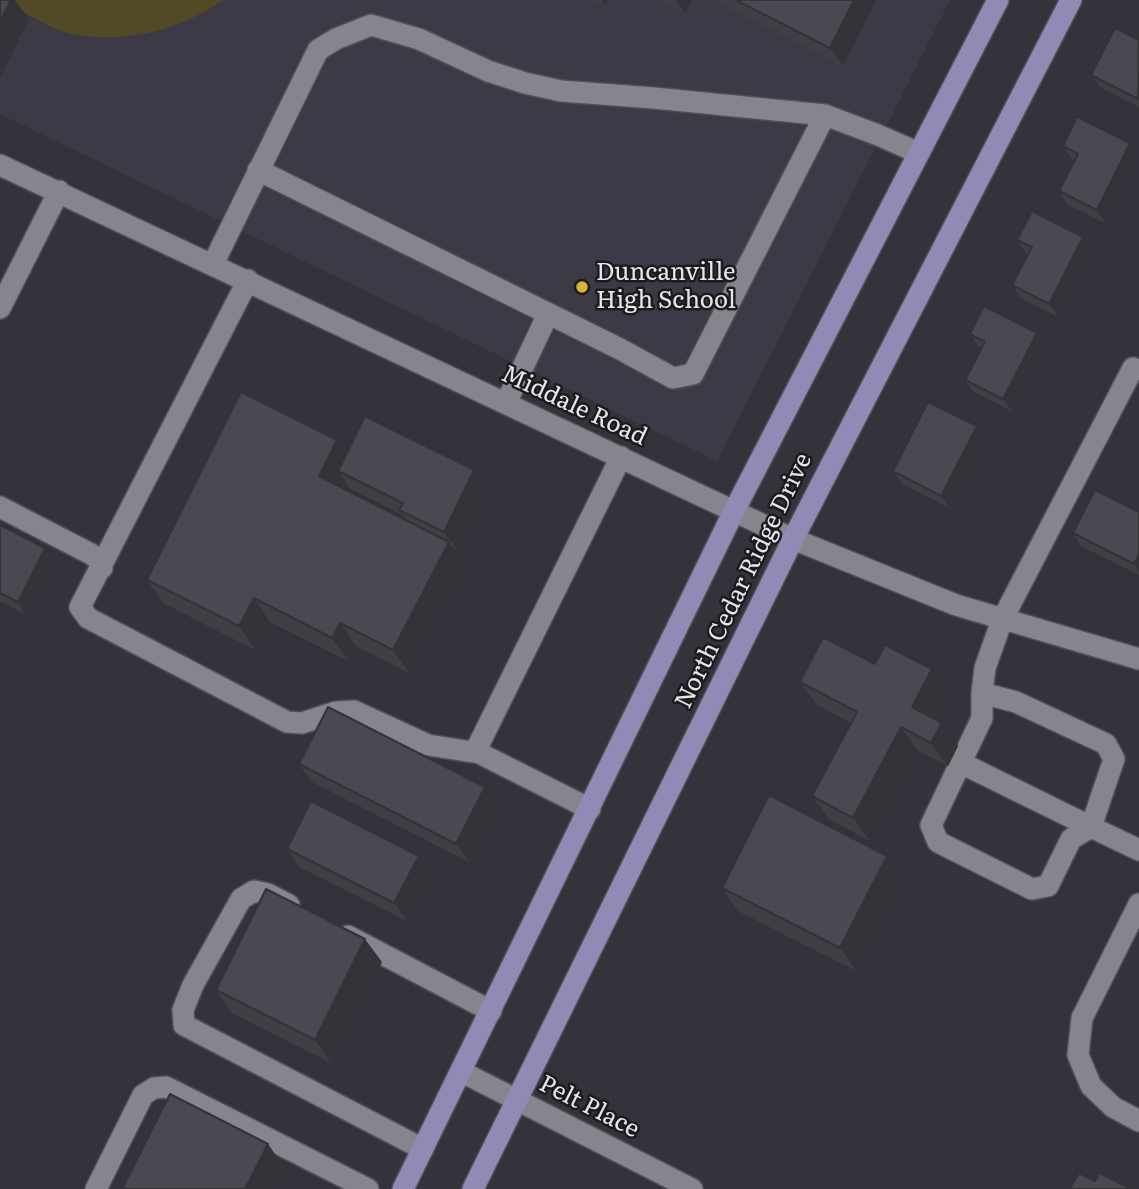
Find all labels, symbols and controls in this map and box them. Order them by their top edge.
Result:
place label: Duncanville High School [596,259,736,315]
marker: Duncanville High School [574,279,590,295]
street label: Middale Road [497,360,651,452]
street label: North Cedar Ridge Drive [670,449,818,713]
street label: Pelt Place [534,1070,644,1144]

